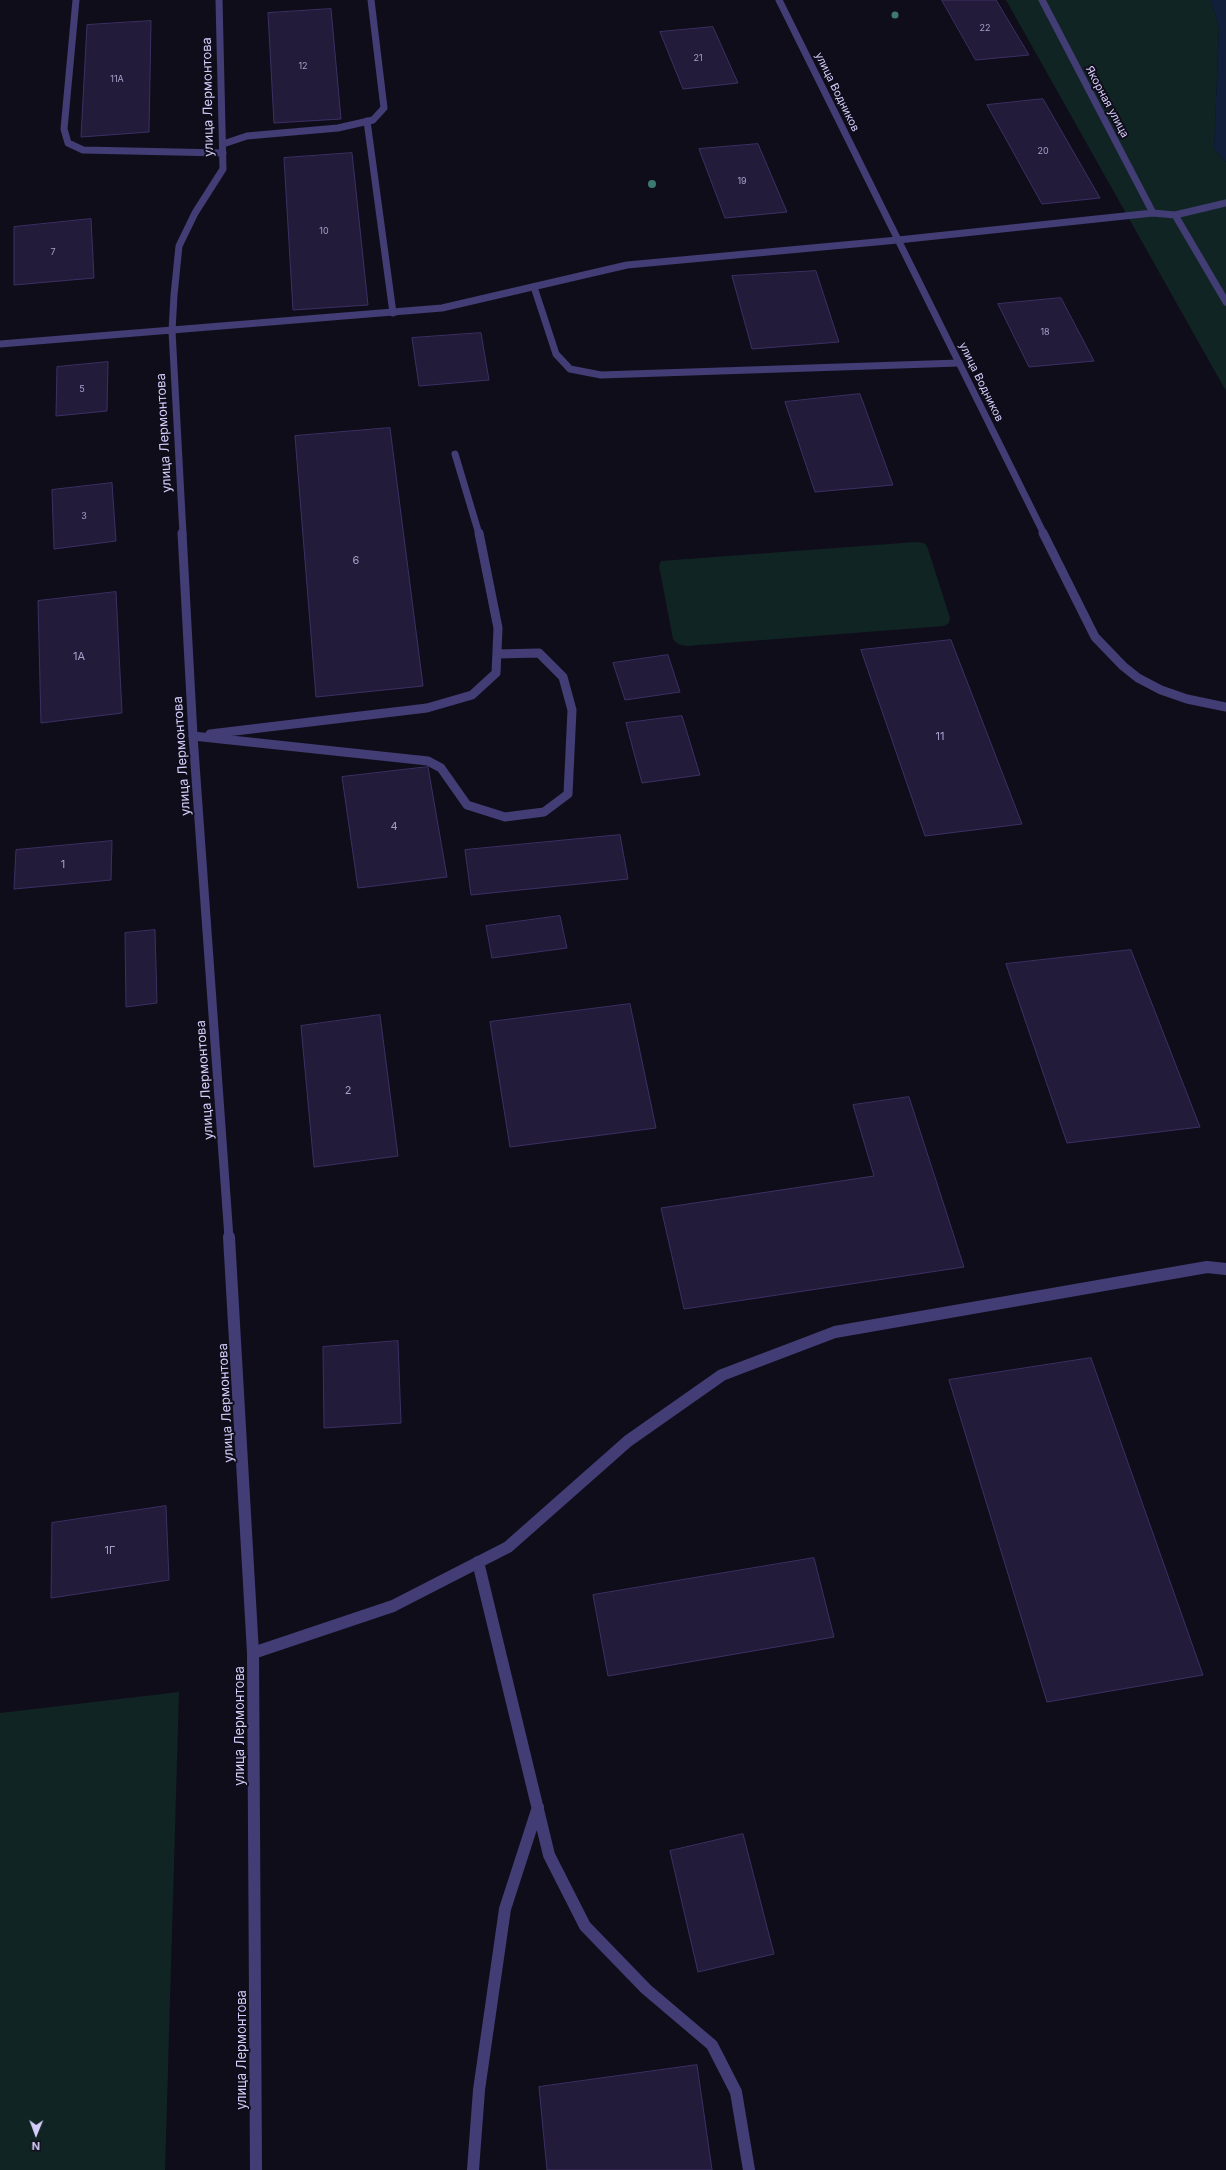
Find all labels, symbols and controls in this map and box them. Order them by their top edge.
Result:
house number: 22 [980,23,990,33]
street label: улица Лермонтова [199,37,217,157]
street label: улица Водников [812,50,862,134]
house number: 21 [693,53,703,63]
house number: 12 [298,61,308,71]
street label: Якорная улица [1083,64,1131,140]
house number: 11А [110,74,124,84]
house number: 20 [1037,146,1049,156]
house number: 19 [737,176,747,186]
house number: 10 [319,226,329,236]
house number: 7 [50,247,56,257]
house number: 18 [1040,327,1050,337]
street label: улица Водников [956,340,1006,424]
street label: улица Лермонтова [153,373,175,493]
house number: 5 [79,384,85,394]
house number: 3 [81,511,87,521]
house number: 6 [353,554,359,568]
house number: 1А [73,650,85,664]
street label: улица Лермонтова [170,696,194,816]
house number: 11 [936,730,944,744]
house number: 4 [390,820,398,834]
house number: 1 [61,858,65,872]
street label: улица Лермонтова [193,1020,217,1140]
house number: 2 [345,1084,351,1098]
street label: улица Лермонтова [215,1343,237,1463]
house number: 1Г [105,1544,115,1558]
street label: улица Лермонтова [232,1666,248,1786]
street label: улица Лермонтова [234,1990,250,2110]
north arrow [16,2114,56,2154]
text: N [31,2139,40,2153]

